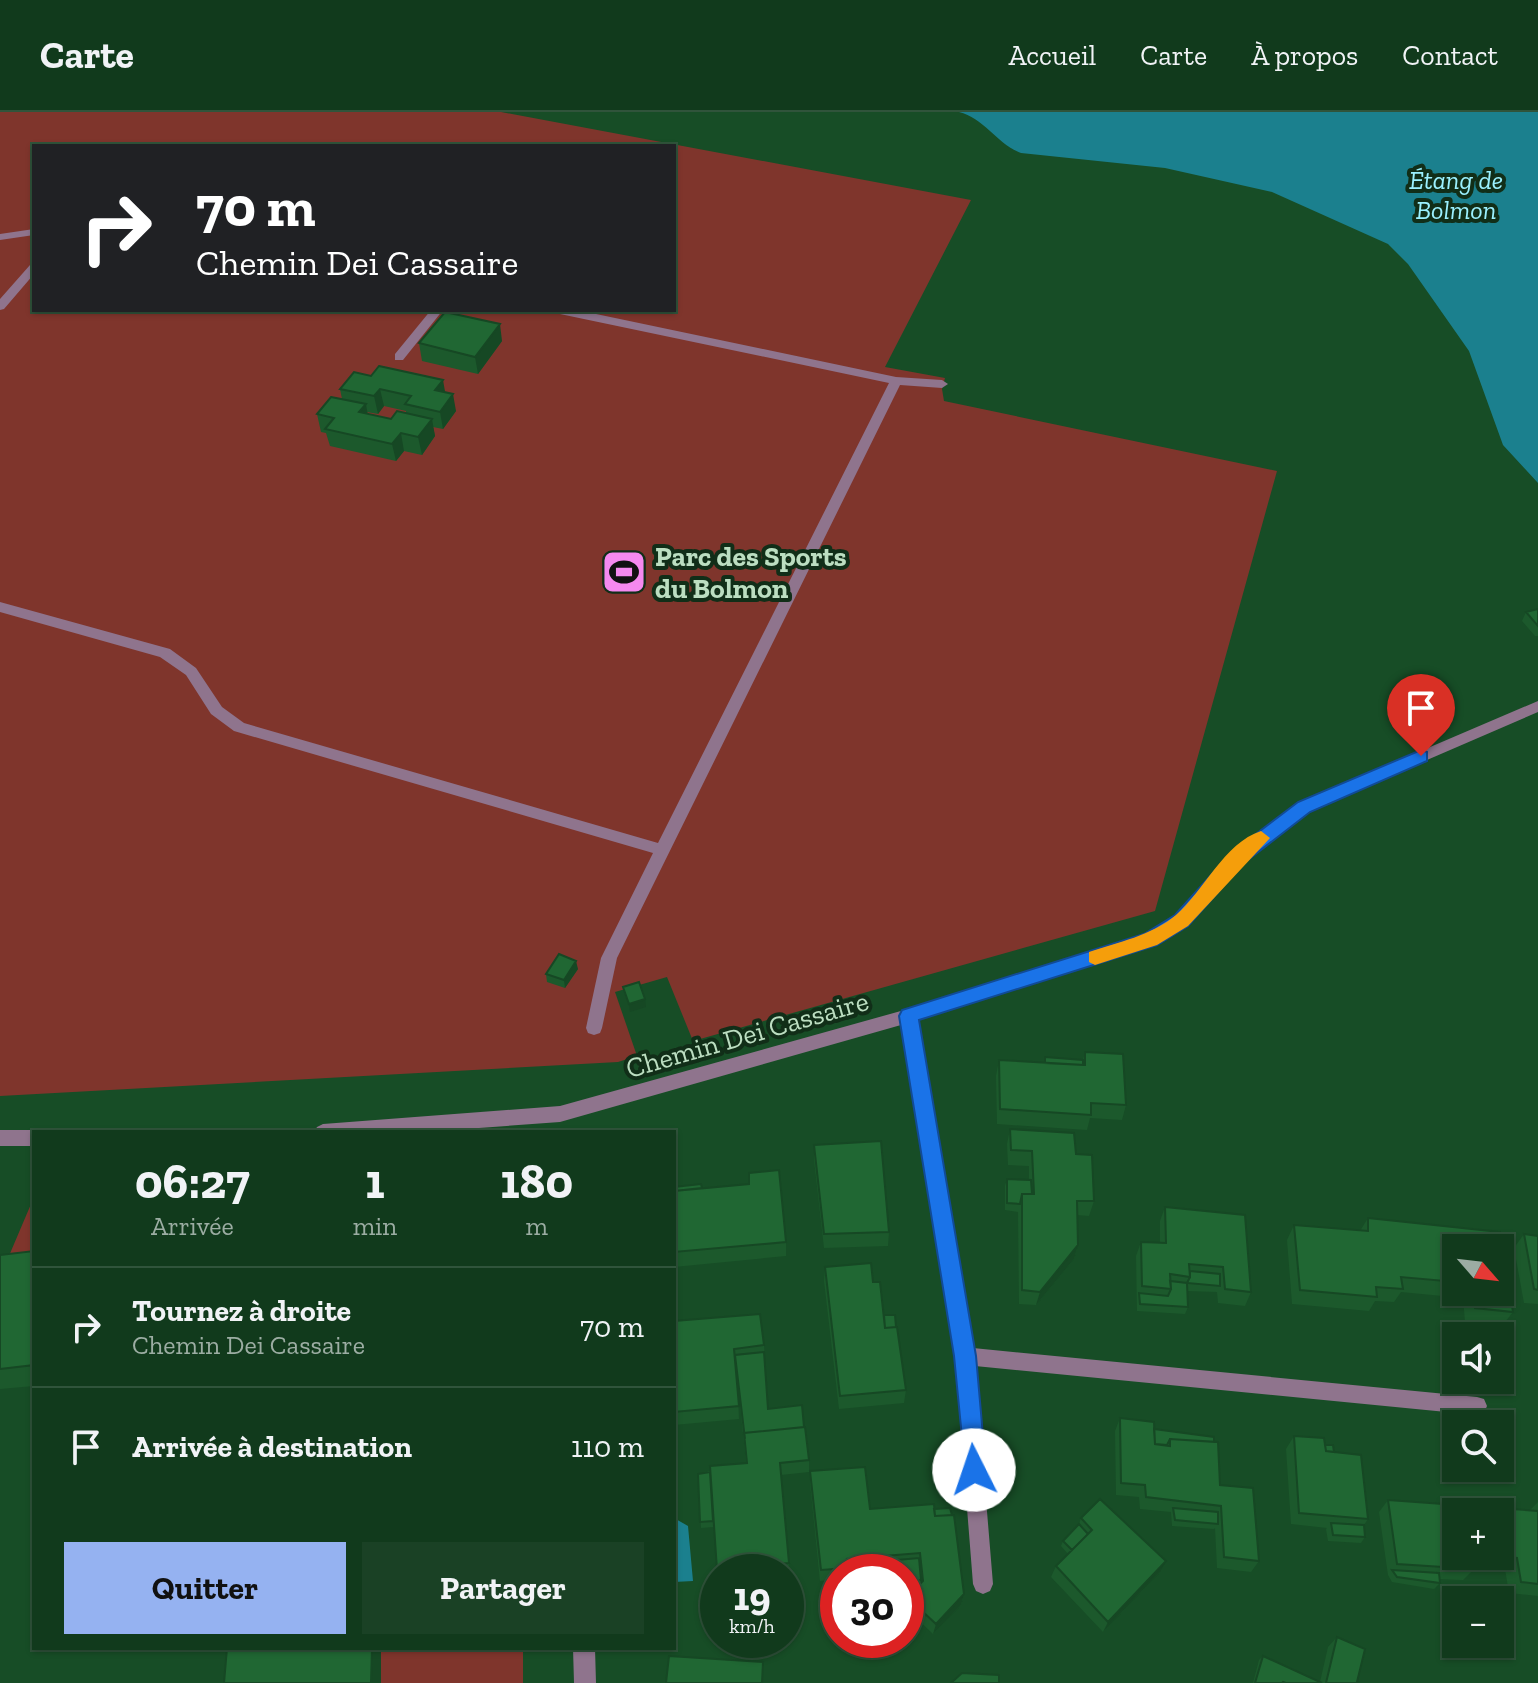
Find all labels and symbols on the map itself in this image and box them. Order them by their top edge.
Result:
water label: Étang de Bolmon [1409,164,1503,226]
place label: Parc des Sports du Bolmon [655,540,847,605]
sports icon: Parc des Sports du Bolmon [600,548,648,596]
pin [1387,674,1455,756]
street label: Chemin Dei Cassaire [622,984,872,1085]
north arrow [1442,1234,1514,1306]
position arrow [932,1428,1016,1512]
speed limit sign: 30 [820,1554,924,1658]

